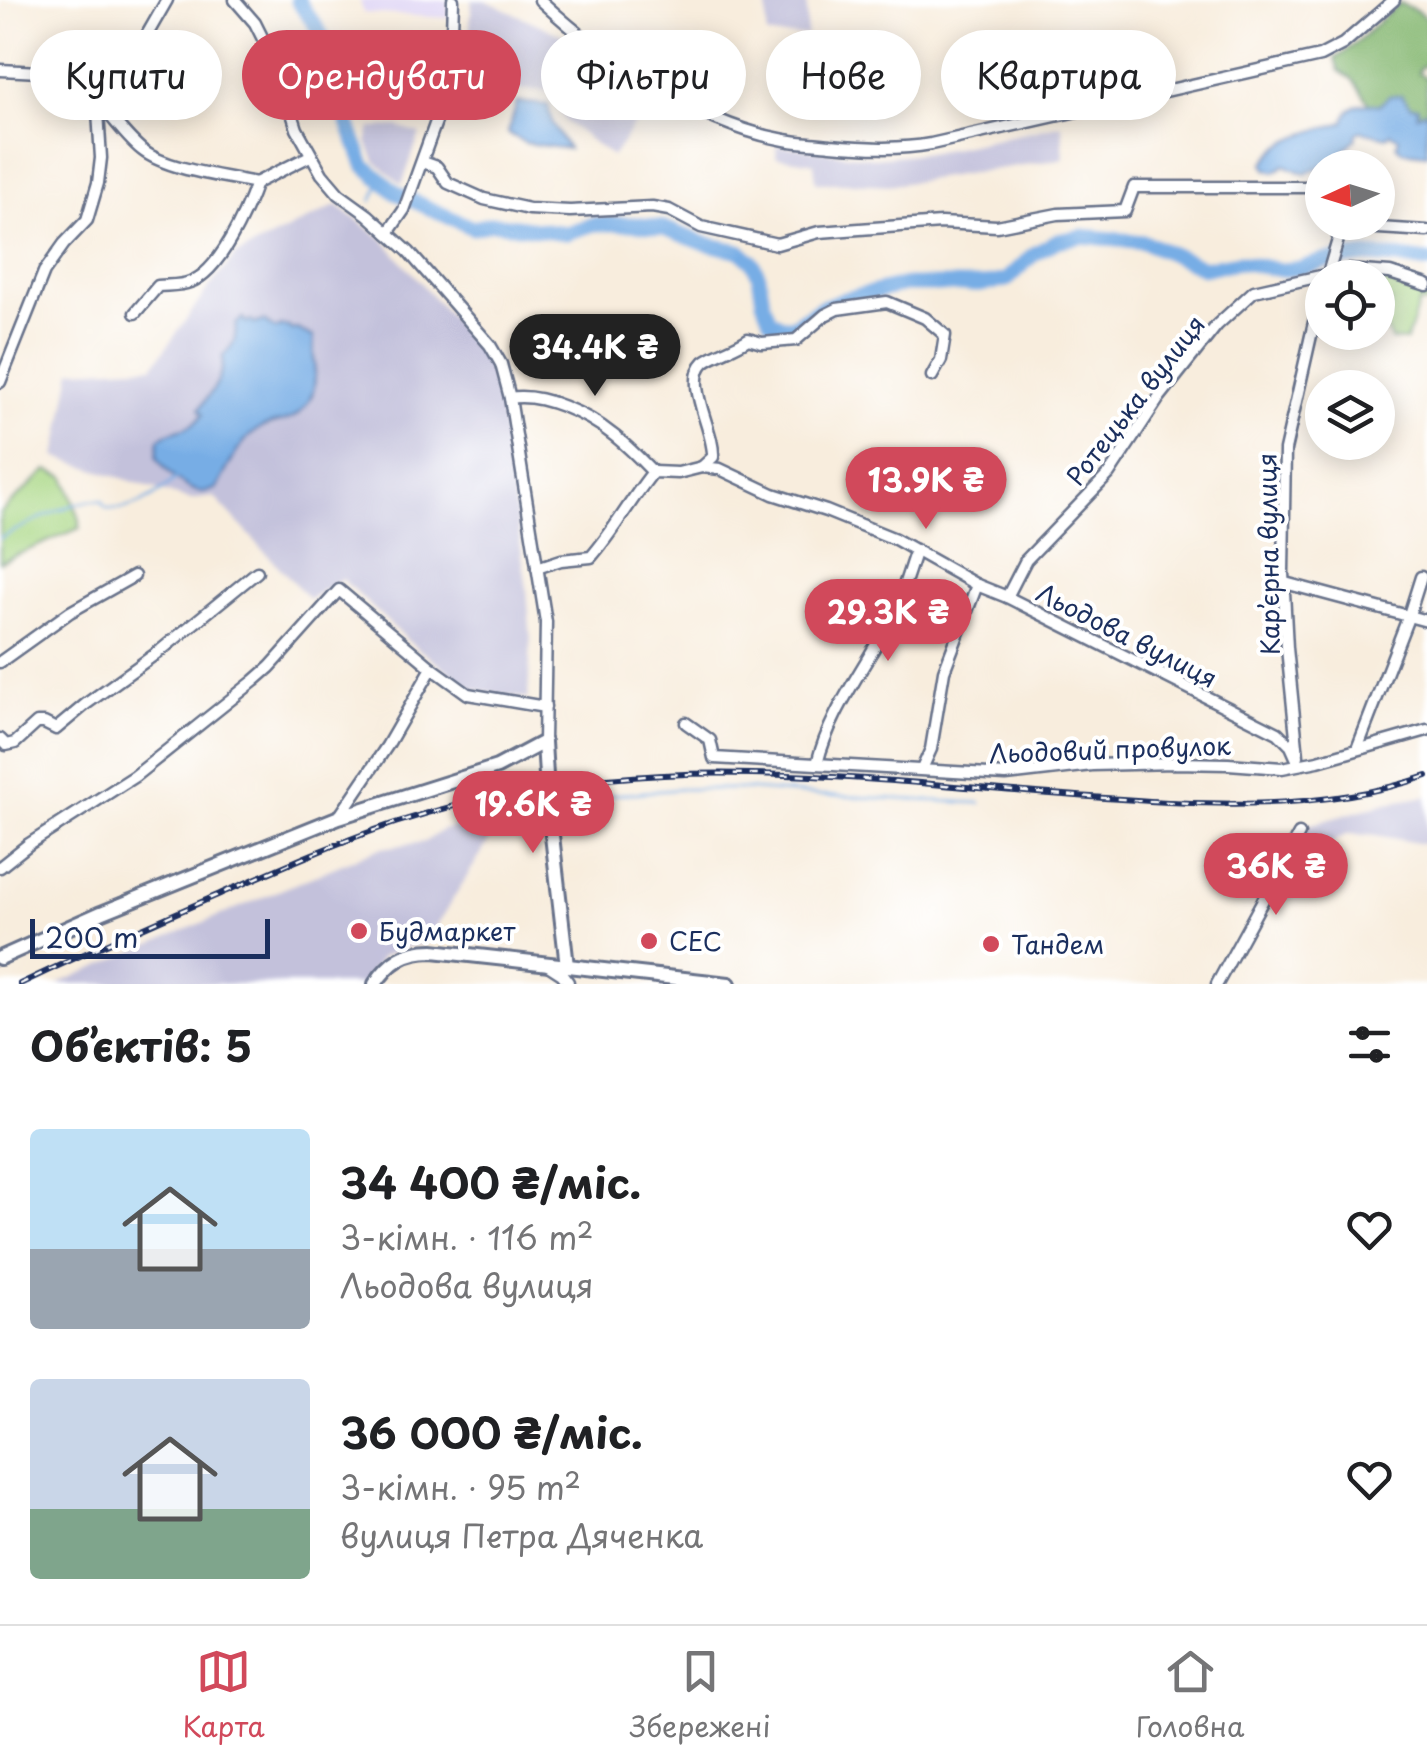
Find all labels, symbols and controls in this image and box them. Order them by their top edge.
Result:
chip: Купити [30,30,222,120]
chip: Орендувати [242,30,521,120]
chip: Фільтри [541,30,746,120]
chip: Нове [766,30,921,120]
chip: Квартира [941,30,1176,120]
north arrow [1305,150,1395,240]
map controls [1305,150,1395,460]
button: locate [1305,260,1395,350]
street label: Ротецька вулиця [1056,307,1214,493]
pin: 34.4K ₴ [503,314,687,399]
text: 34.4K ₴ [531,322,659,370]
button: layers [1305,370,1395,460]
pin: 13.9K ₴ [834,447,1018,532]
street label: Карʼєрна вулиця [1247,453,1289,655]
text: 13.9K ₴ [868,455,984,503]
street label: Льодова вулиця [1030,573,1224,697]
pin: 29.3K ₴ [796,579,980,664]
text: 29.3K ₴ [827,587,949,635]
street label: Льодовий провулок [988,726,1232,772]
pin: 19.6K ₴ [441,771,625,856]
text: 19.6K ₴ [474,779,592,827]
pin: 36K ₴ [1206,833,1346,918]
text: 36K ₴ [1226,841,1326,889]
place label: Будмаркет [379,912,516,950]
scale bar [30,914,270,958]
text: 200 m [45,915,138,958]
marker: Будмаркет [348,920,370,942]
place label: СЕС [669,922,722,960]
place label: Тандем [1011,925,1104,963]
marker: СЕС [638,930,660,952]
marker: Тандем [980,933,1002,955]
text: Об’єктів: 5 [30,1013,252,1076]
icon: filters [1342,1017,1397,1072]
text: 34 400 ₴/міс. [340,1150,641,1213]
icon: home [110,1169,230,1289]
icon: heart [1342,1202,1397,1257]
text: 3-кімн. · 116 m² [340,1213,594,1261]
text: Льодова вулиця [340,1261,594,1309]
text: 36 000 ₴/міс. [340,1400,643,1463]
icon: home [110,1419,230,1539]
icon: heart [1342,1452,1397,1507]
text: 3-кімн. · 95 m² [340,1463,581,1511]
text: вулиця Петра Дяченка [340,1511,703,1559]
tab: Карта [183,1644,265,1747]
tab: Збережені [630,1644,771,1747]
tab: Головна [1136,1644,1244,1747]

